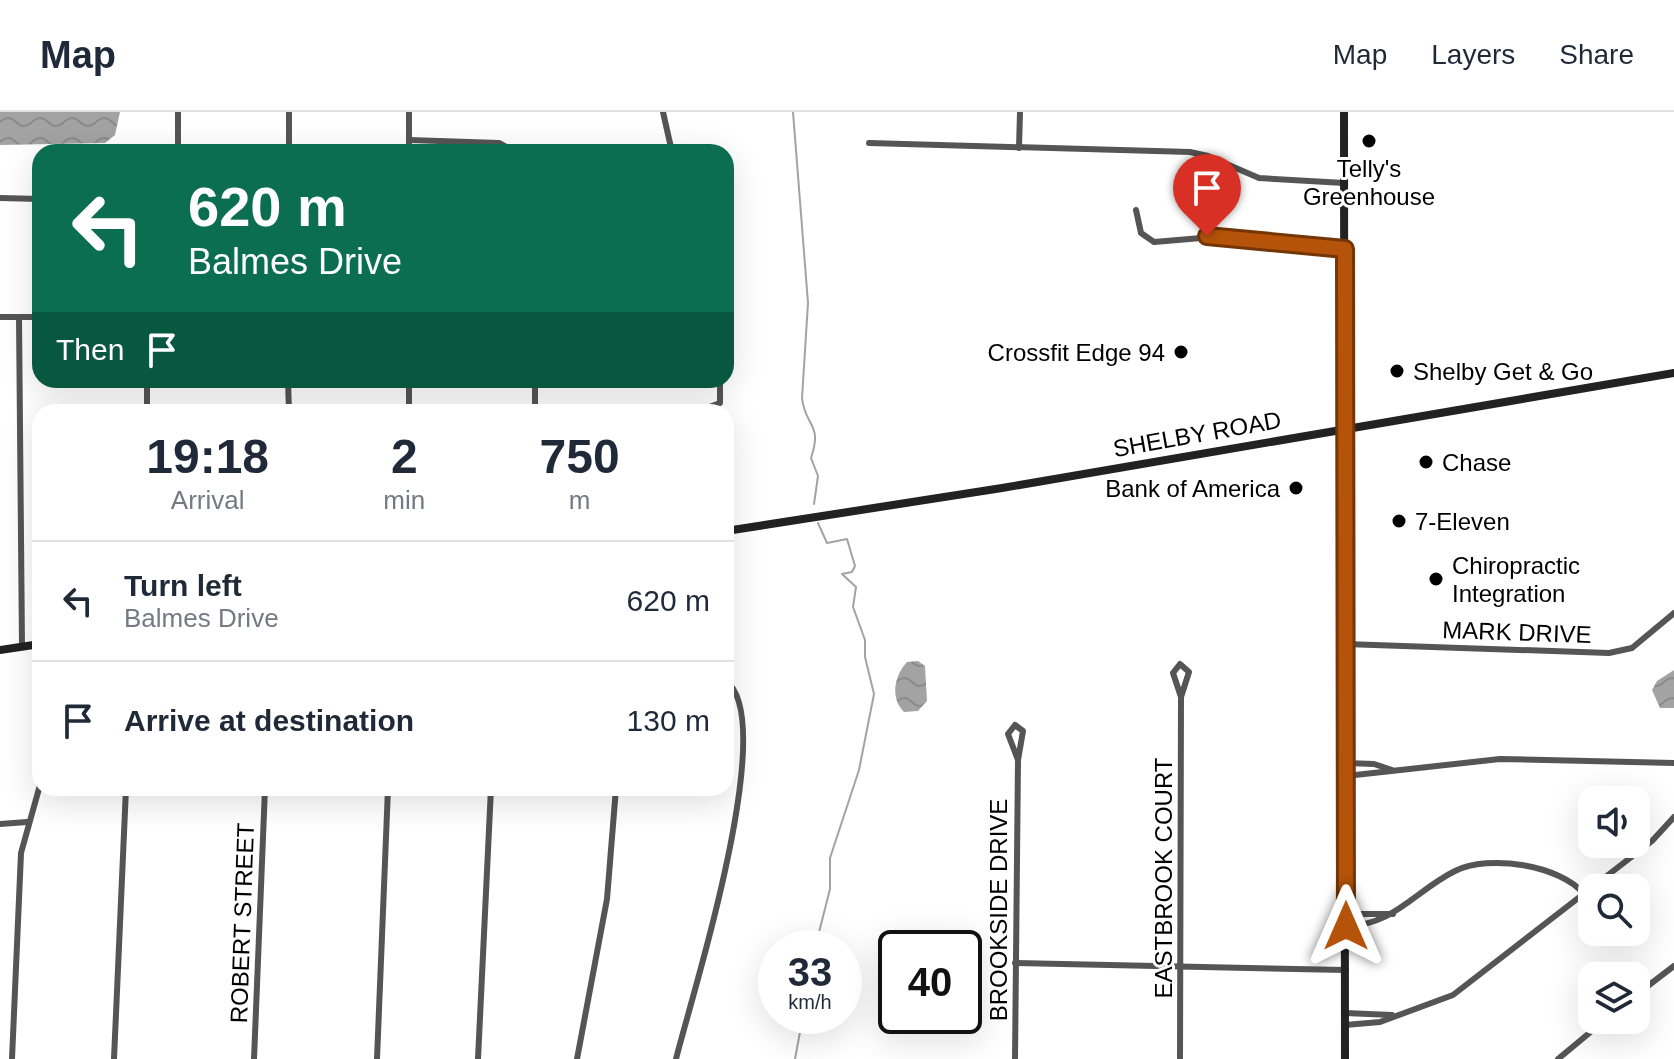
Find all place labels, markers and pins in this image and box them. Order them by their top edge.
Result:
marker: Telly's Greenhouse [1360,132,1378,150]
pin [1173,154,1241,236]
place label: Telly's Greenhouse [1303,155,1435,210]
place label: Crossfit Edge 94 [988,339,1165,366]
marker: Crossfit Edge 94 [1172,343,1190,361]
place label: Shelby Get & Go [1413,358,1593,385]
marker: Shelby Get & Go [1388,362,1406,380]
place label: Chase [1442,449,1511,476]
marker: Chase [1417,453,1435,471]
place label: Bank of America [1105,475,1281,502]
marker: Bank of America [1287,479,1305,497]
place label: 7-Eleven [1415,508,1510,535]
marker: 7-Eleven [1390,512,1408,530]
place label: Chiropractic Integration [1452,552,1580,607]
marker: Chiropractic Integration [1427,570,1445,588]

